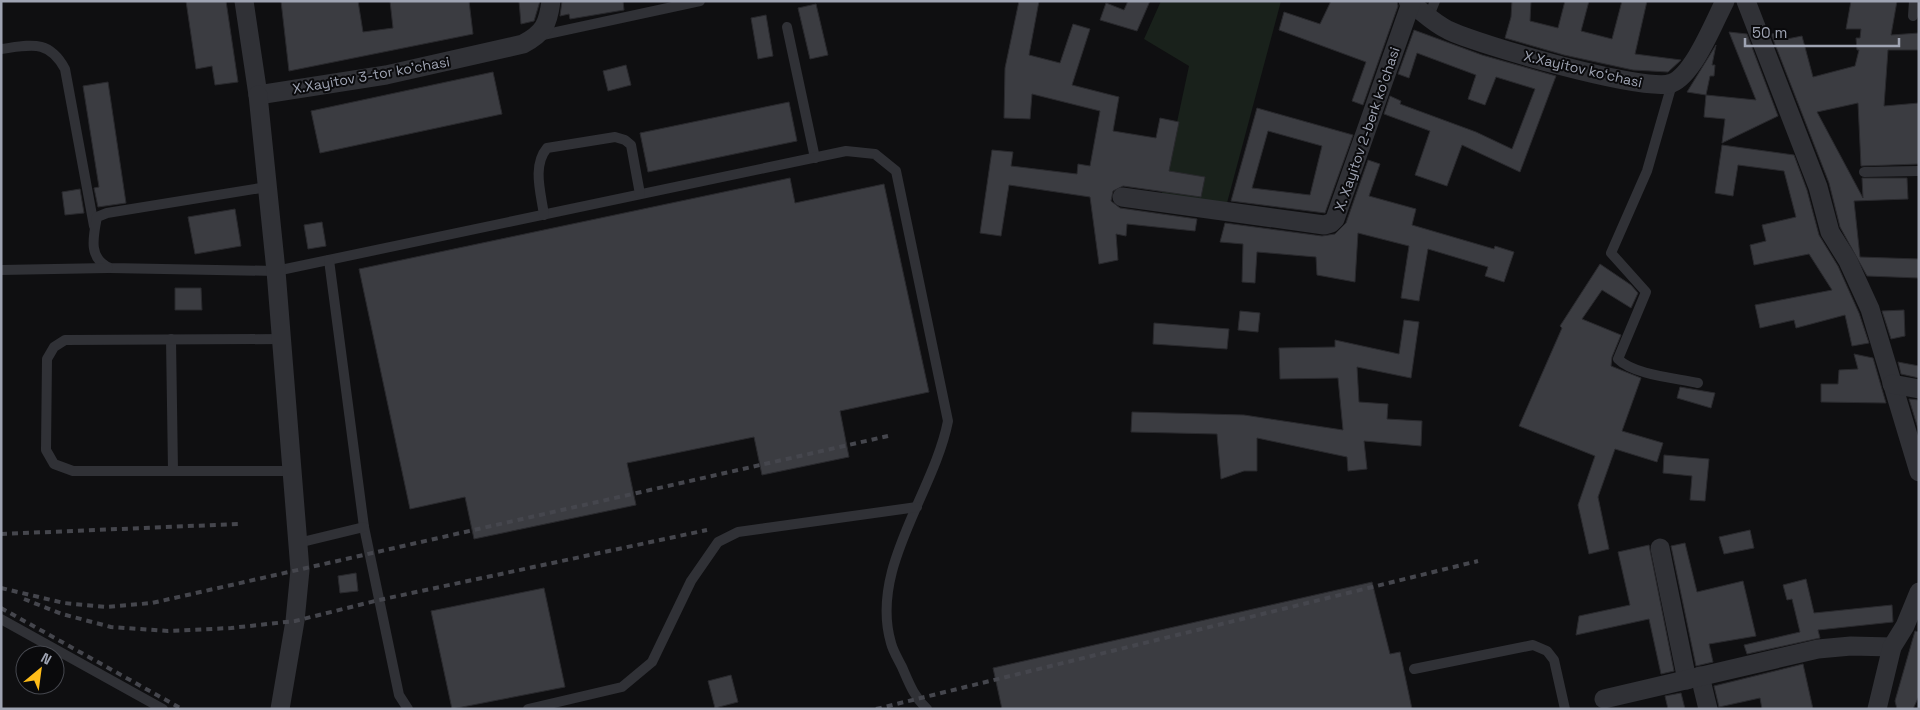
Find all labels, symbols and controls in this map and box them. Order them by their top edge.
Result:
scale bar [1745,15,1899,47]
text: 50 m [1752,23,1787,42]
street label: X. Xayitov 2-berk koʼchasi [1330,44,1404,214]
street label: X.Xayitov koʻchasi [1522,47,1644,91]
street label: X.Xayitov 3-tor koʼchasi [291,52,451,98]
north arrow [15,645,65,695]
text: N [38,648,55,669]

